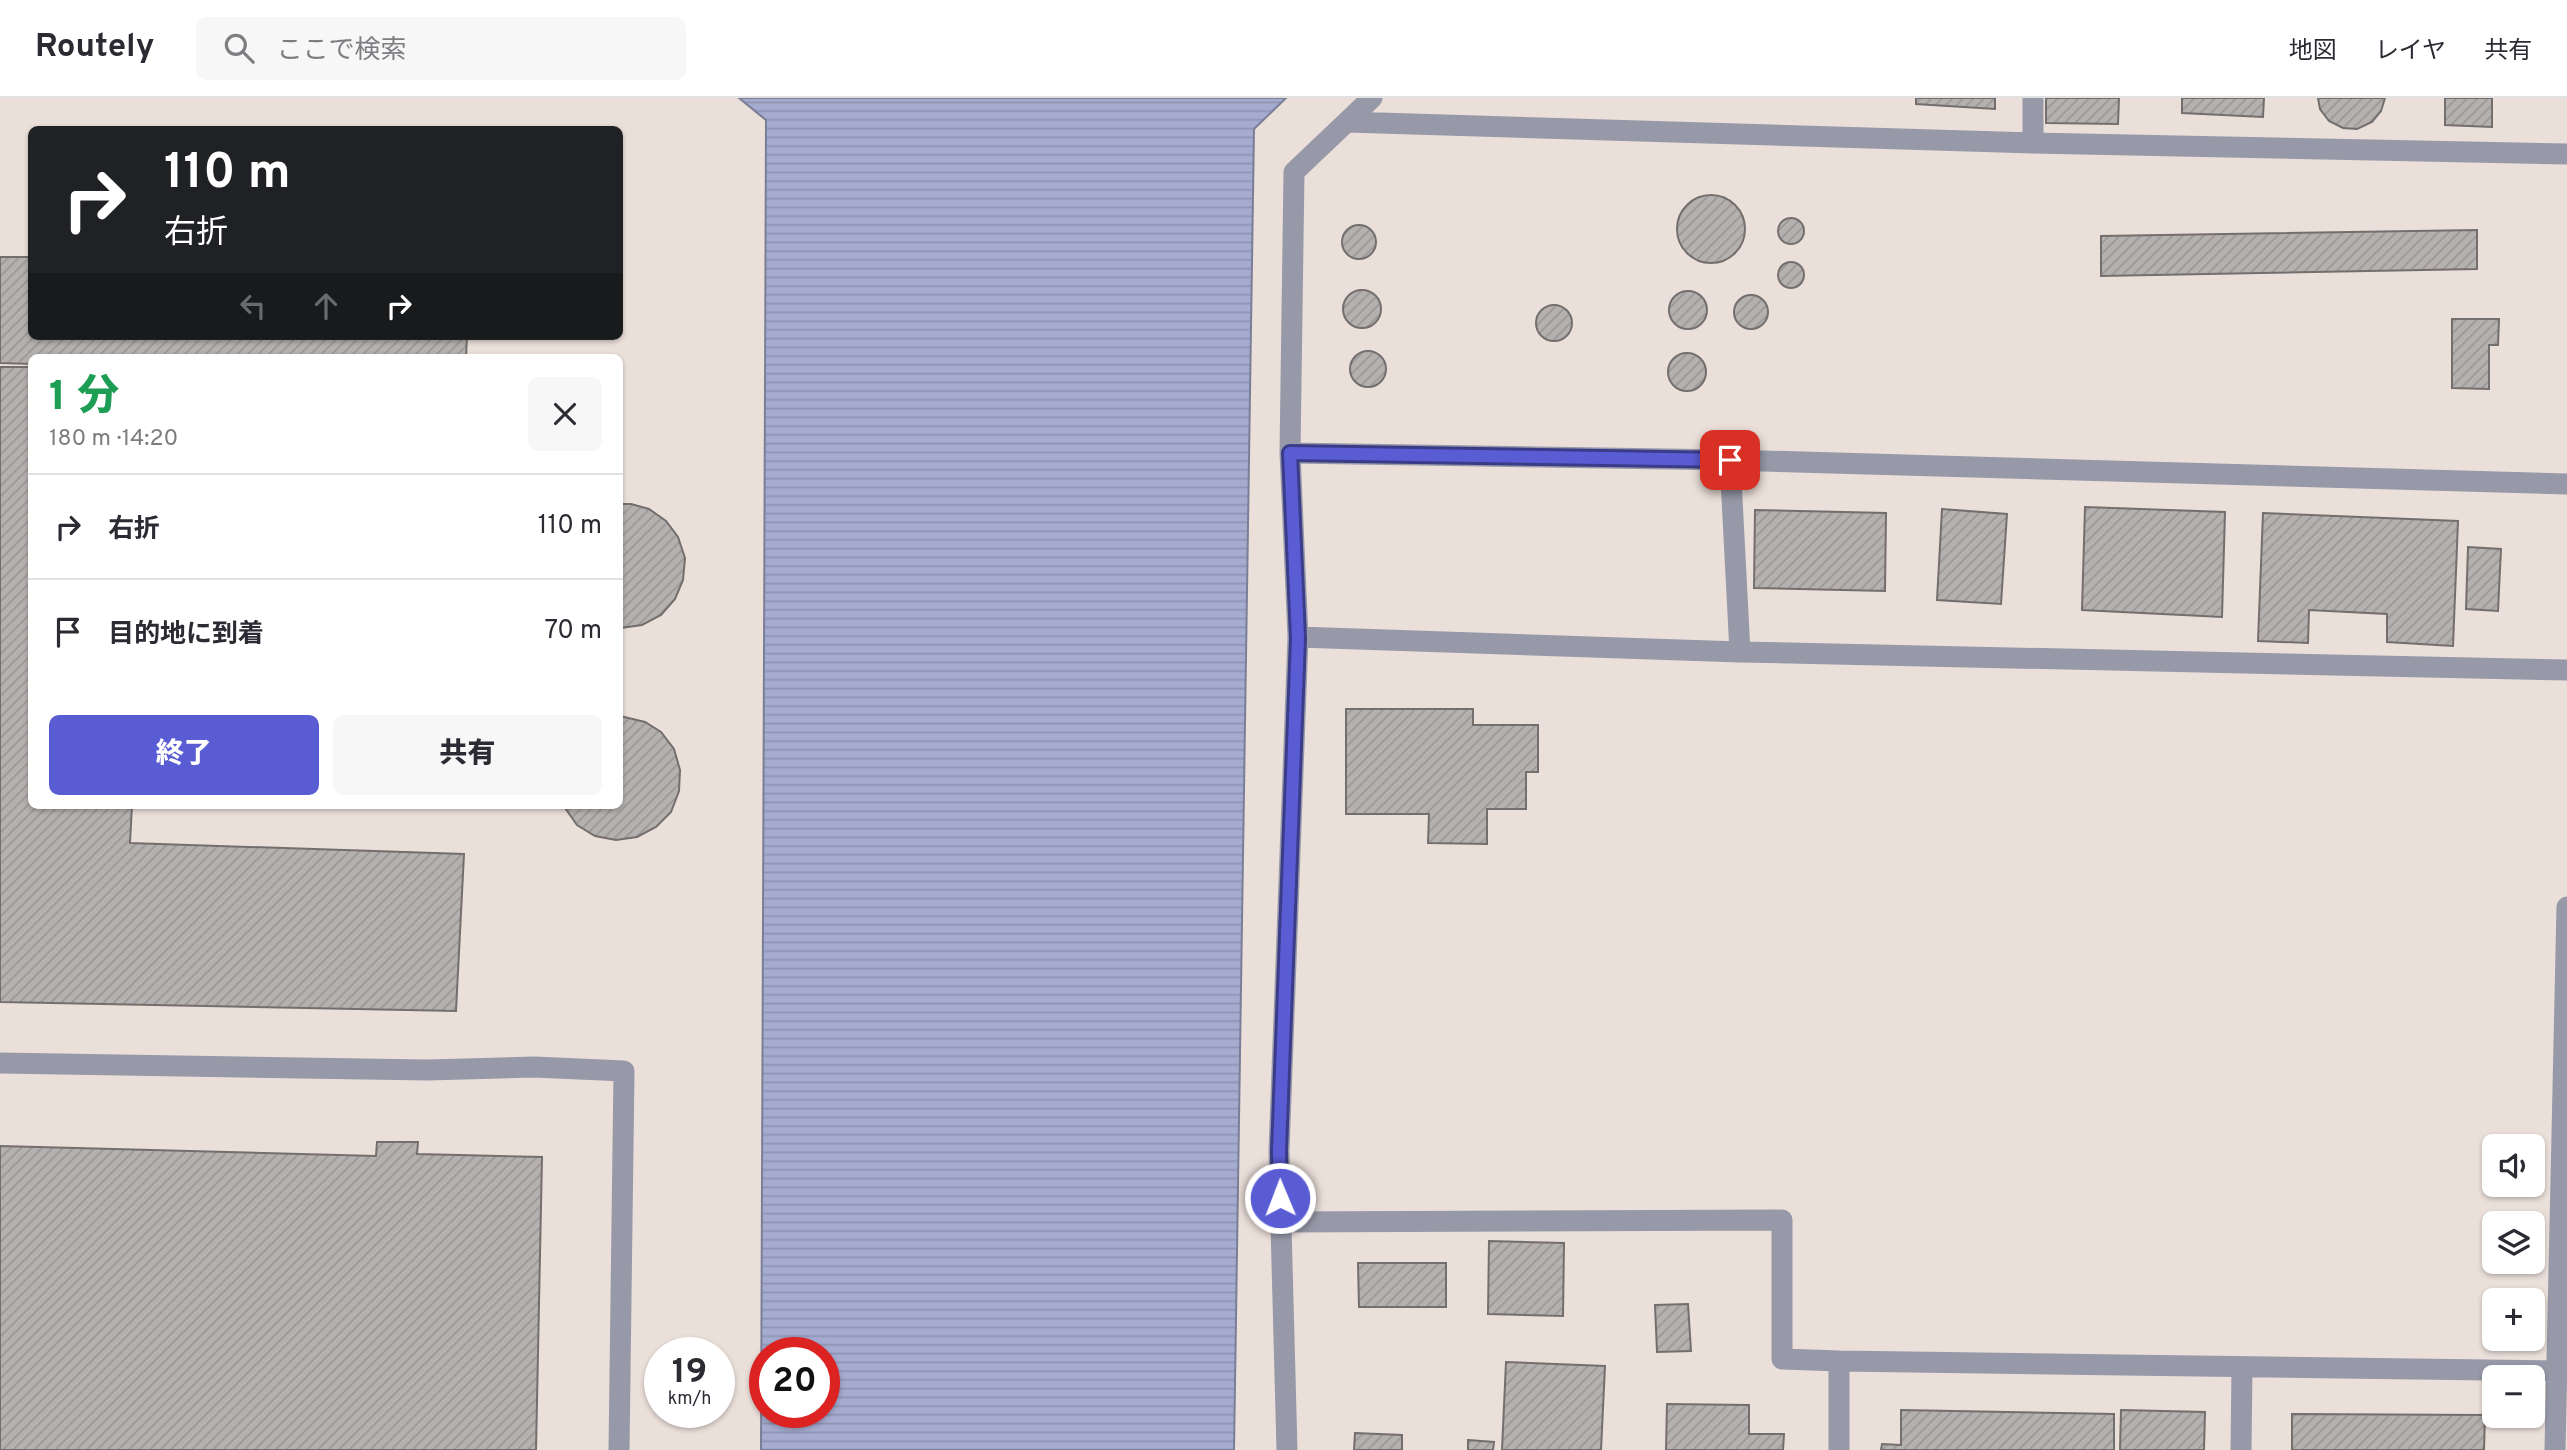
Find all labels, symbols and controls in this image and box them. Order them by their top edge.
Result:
search box [196,17,686,80]
text: Routely [35,27,154,69]
icon: search [220,29,258,67]
text: ここで検索 [276,35,407,68]
text: 地図 [2289,37,2337,67]
text: レイヤ [2375,37,2446,67]
text: 共有 [2484,37,2532,67]
text: 110 m [164,144,291,206]
icon: right [49,154,140,245]
text: 右折 [164,214,228,254]
icon: left [234,287,272,325]
icon: ahead [307,287,345,325]
icon: right [380,287,418,325]
text: 1 分 [49,372,119,425]
button: close [528,377,602,451]
text: 180 m · 14:20 [49,425,178,454]
pin [1700,430,1760,490]
icon: arrive [1711,441,1749,479]
icon: right [49,508,87,546]
text: 110 m [538,510,602,543]
text: 右折 [108,514,160,547]
icon: arrive [49,613,87,651]
text: 70 m [544,615,602,648]
text: 目的地に到着 [108,619,264,652]
button: 終了 [49,715,319,795]
button: 共有 [333,715,602,795]
map controls [2482,1134,2545,1428]
button: sound [2482,1134,2545,1197]
position arrow [1243,1161,1317,1235]
button: layers [2482,1211,2545,1274]
button: + [2482,1288,2545,1351]
speed limit sign: 20 [749,1337,840,1428]
text: 19 [672,1351,707,1395]
button: − [2482,1365,2545,1428]
text: km/h [668,1388,711,1411]

